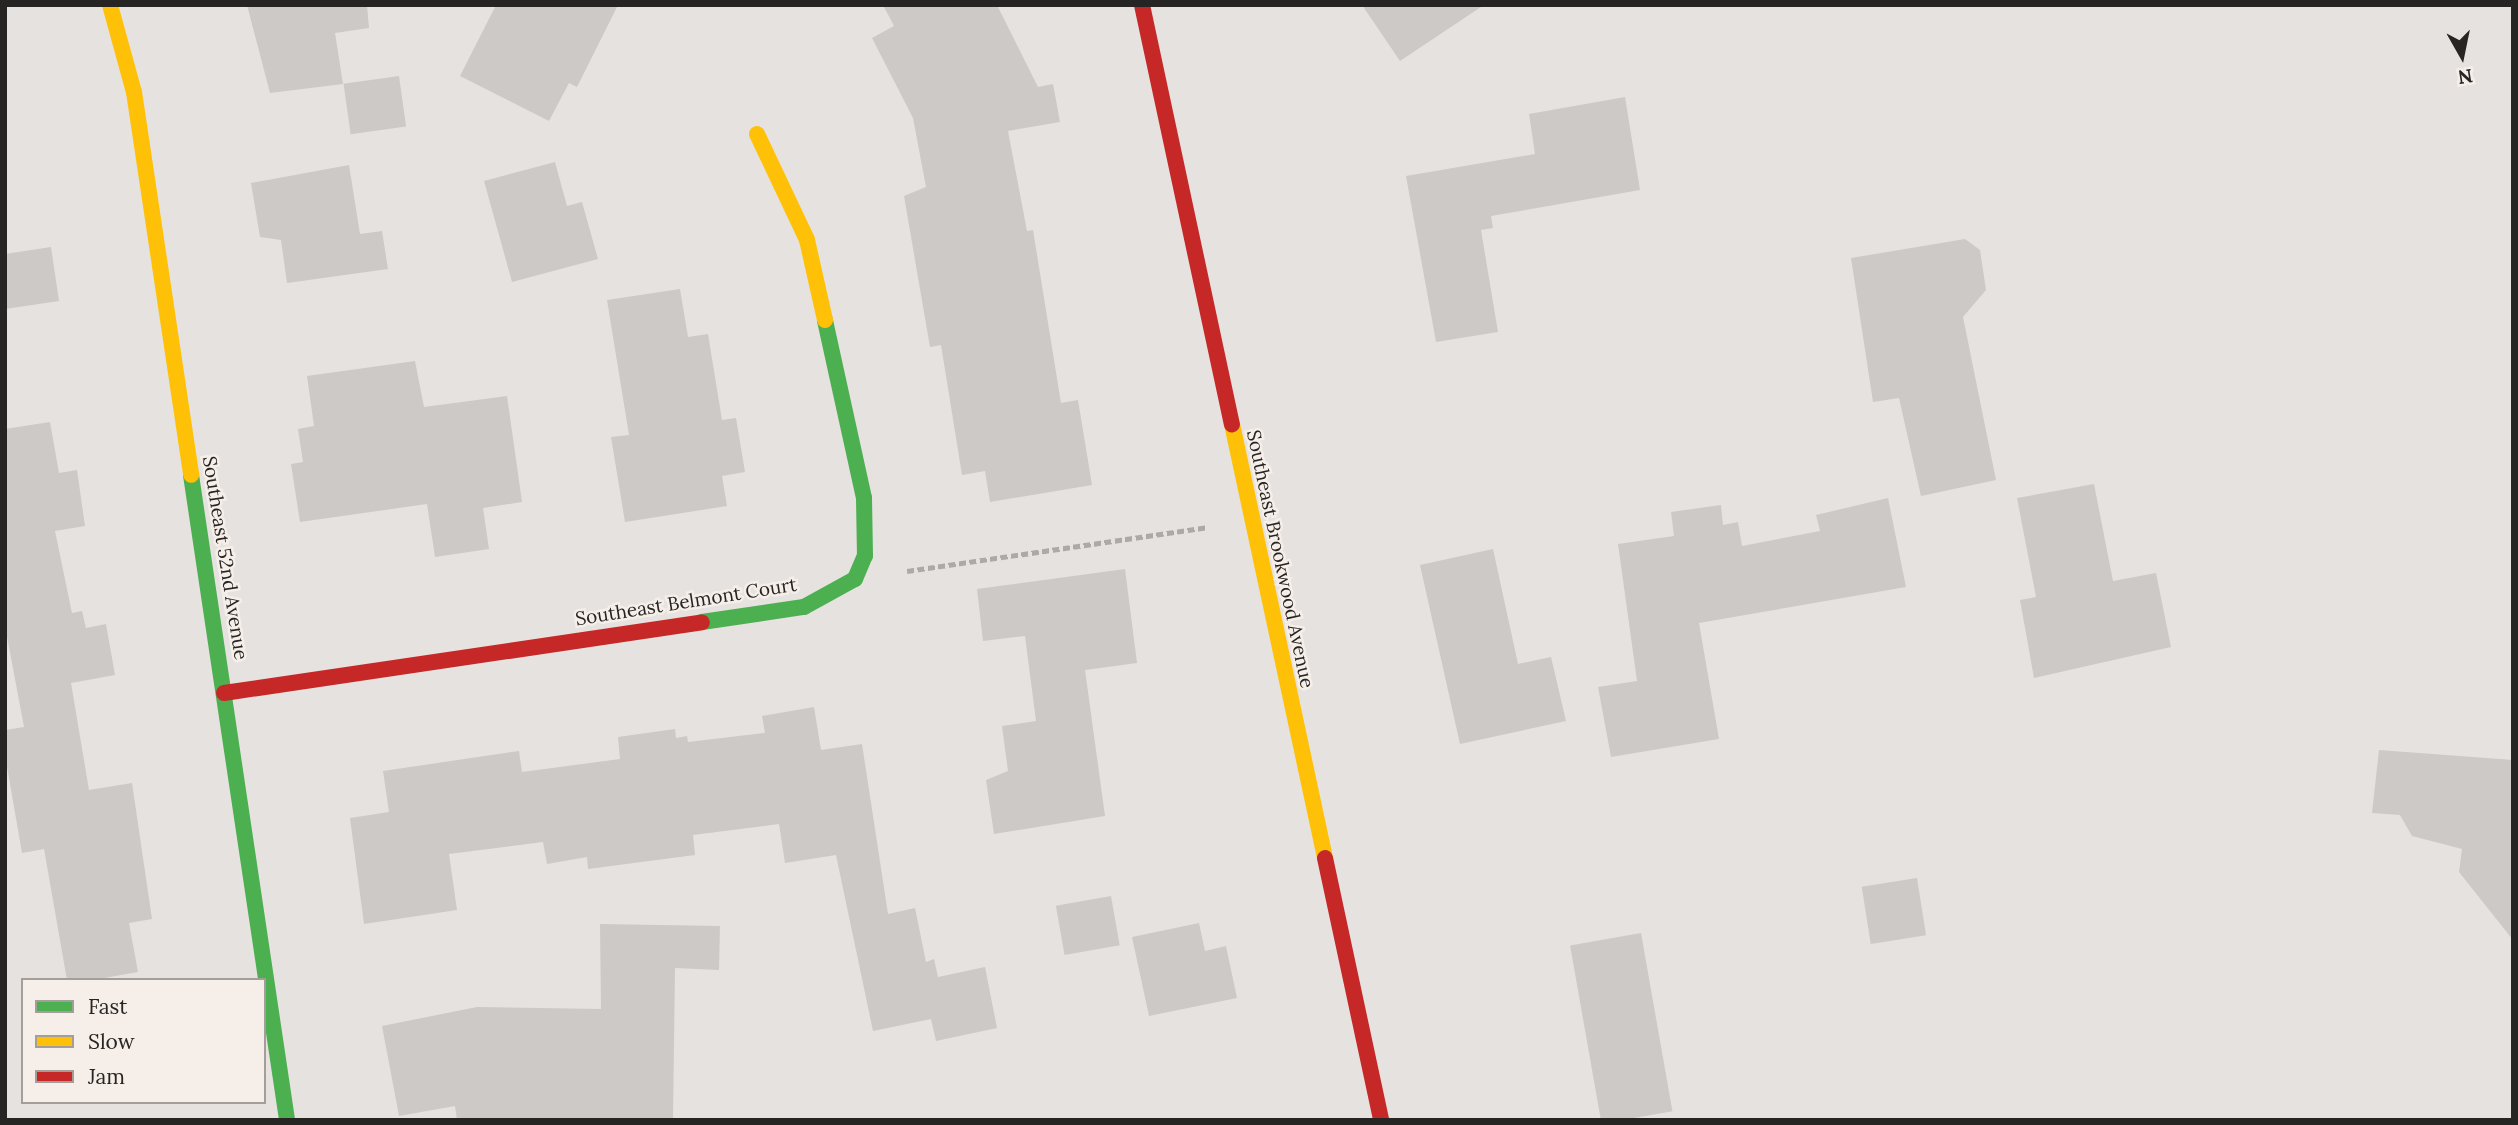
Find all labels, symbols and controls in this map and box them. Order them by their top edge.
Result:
north arrow [2427,21,2497,91]
text: N [2456,64,2474,90]
street label: Southeast Brookwood Avenue [1241,428,1319,690]
street label: Southeast 52nd Avenue [198,454,252,662]
street label: Southeast Belmont Court [574,573,798,631]
legend [21,978,266,1104]
text: Fast [88,993,127,1020]
text: Slow [88,1028,135,1055]
text: Jam [88,1063,125,1090]

